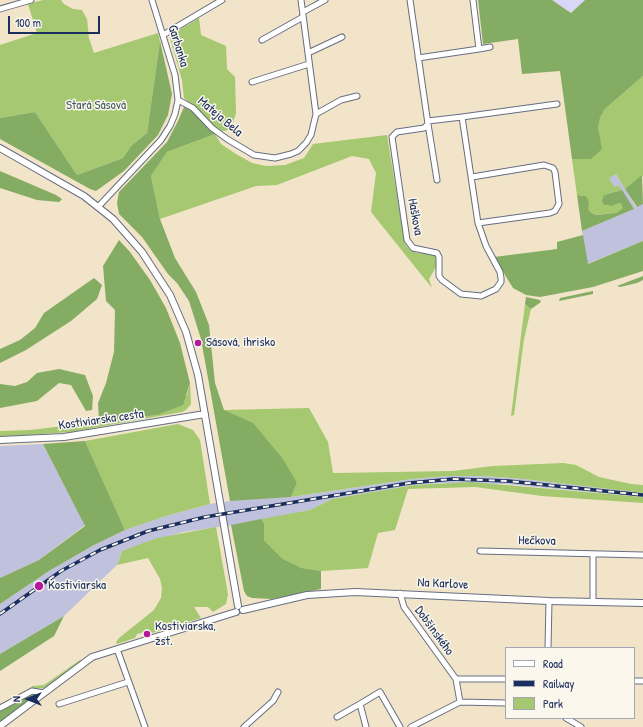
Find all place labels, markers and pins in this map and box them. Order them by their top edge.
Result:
place label: Sásová, ihrisko [206,335,275,351]
marker: Sásová, ihrisko [193,338,203,348]
place label: Kostiviarska [48,578,106,594]
marker: Kostiviarska [33,580,45,592]
place label: Kostiviarska, žst. [155,619,216,650]
marker: Kostiviarska, žst. [142,629,152,639]

